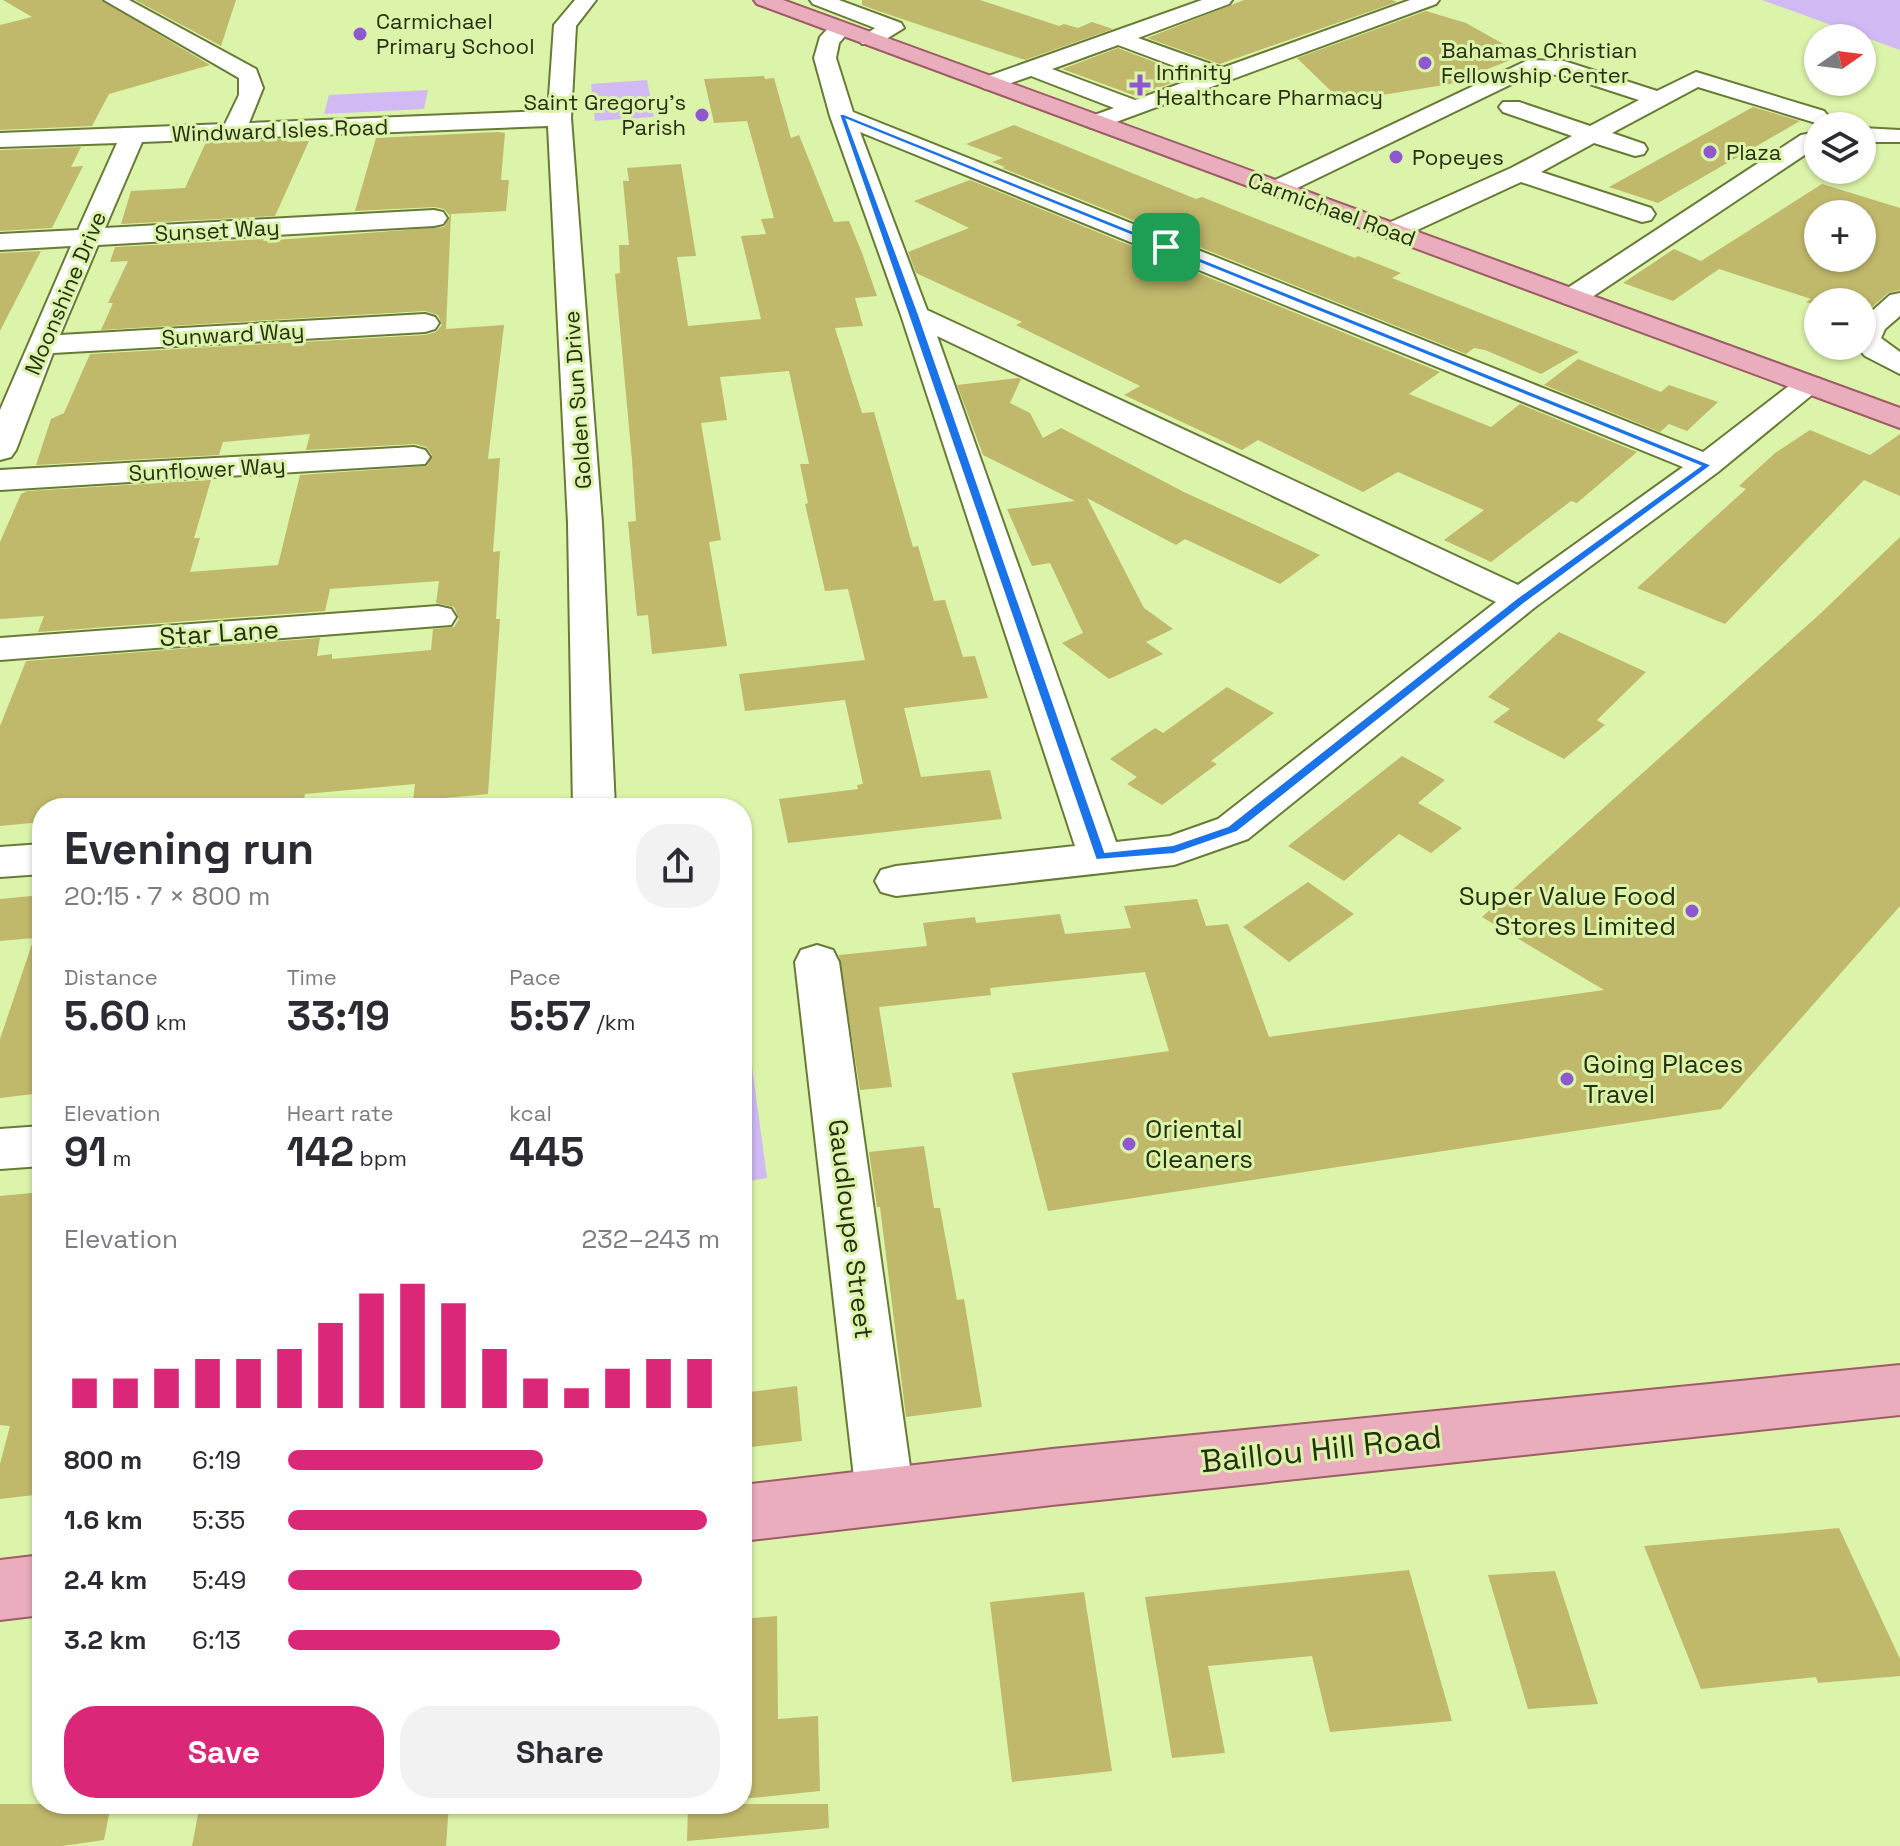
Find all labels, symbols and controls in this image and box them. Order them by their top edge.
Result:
place label: Carmichael Primary School [376,7,535,60]
north arrow [1804,24,1876,96]
map controls [1804,24,1876,360]
marker: Carmichael Primary School [351,25,369,43]
place label: Bahamas Christian Fellowship Center [1441,36,1637,89]
marker: Bahamas Christian Fellowship Center [1416,54,1434,72]
place label: Infinity Healthcare Pharmacy [1156,58,1383,111]
marker: Infinity Healthcare Pharmacy [1131,76,1149,94]
place label: Saint Gregory's Parish [524,88,686,141]
marker: Saint Gregory's Parish [693,106,711,124]
street label: Windward Isles Road [171,112,389,148]
button: layers [1804,112,1876,184]
place label: Plaza [1726,138,1782,166]
place label: Popeyes [1412,143,1504,171]
marker: Plaza [1701,143,1719,161]
marker: Popeyes [1387,148,1405,166]
street label: Carmichael Road [1244,166,1420,252]
button: + [1804,200,1876,272]
street label: Moonshine Drive [18,207,112,379]
street label: Sunset Way [154,213,280,247]
pin [1132,213,1200,281]
icon: arrive [1144,225,1188,269]
button: − [1804,288,1876,360]
street label: Golden Sun Drive [557,310,597,490]
street label: Sunward Way [161,316,305,352]
street label: Sunflower Way [128,451,286,487]
street label: Star Lane [158,612,280,654]
text: Evening run [64,821,314,877]
button: share [636,824,720,908]
text: 20:15 · 7 × 800 m [64,879,270,913]
place label: Super Value Food Stores Limited [1459,879,1676,943]
marker: Super Value Food Stores Limited [1683,902,1701,920]
text: Distance [64,963,158,991]
text: Time [287,963,337,991]
text: Pace [509,963,561,991]
text: 5.60 [64,991,150,1042]
text: 33:19 [287,991,390,1042]
text: 5:57 [509,991,591,1042]
text: km [150,1008,187,1036]
text: /km [591,1008,636,1036]
place label: Going Places Travel [1583,1047,1743,1111]
marker: Going Places Travel [1558,1070,1576,1088]
text: Elevation [64,1099,160,1127]
text: Heart rate [287,1099,393,1127]
text: kcal [509,1099,552,1127]
place label: Oriental Cleaners [1145,1112,1253,1176]
street label: Gaudloupe Street [821,1117,881,1341]
text: 91 [64,1127,107,1178]
text: 142 [287,1127,354,1178]
text: 445 [509,1127,584,1178]
marker: Oriental Cleaners [1120,1135,1138,1153]
text: m [107,1144,131,1172]
text: bpm [354,1144,407,1172]
text: Elevation [64,1222,178,1256]
text: 232–243 m [581,1222,720,1256]
street label: Baillou Hill Road [1199,1416,1443,1482]
text: 800 m [64,1443,142,1477]
text: 6:19 [192,1443,241,1477]
text: 1.6 km [64,1503,143,1537]
text: 5:35 [192,1503,245,1537]
text: 2.4 km [64,1563,147,1597]
text: 5:49 [192,1563,246,1597]
text: 3.2 km [64,1623,146,1657]
text: 6:13 [192,1623,241,1657]
button: Save [64,1706,384,1798]
button: Share [400,1706,720,1798]

